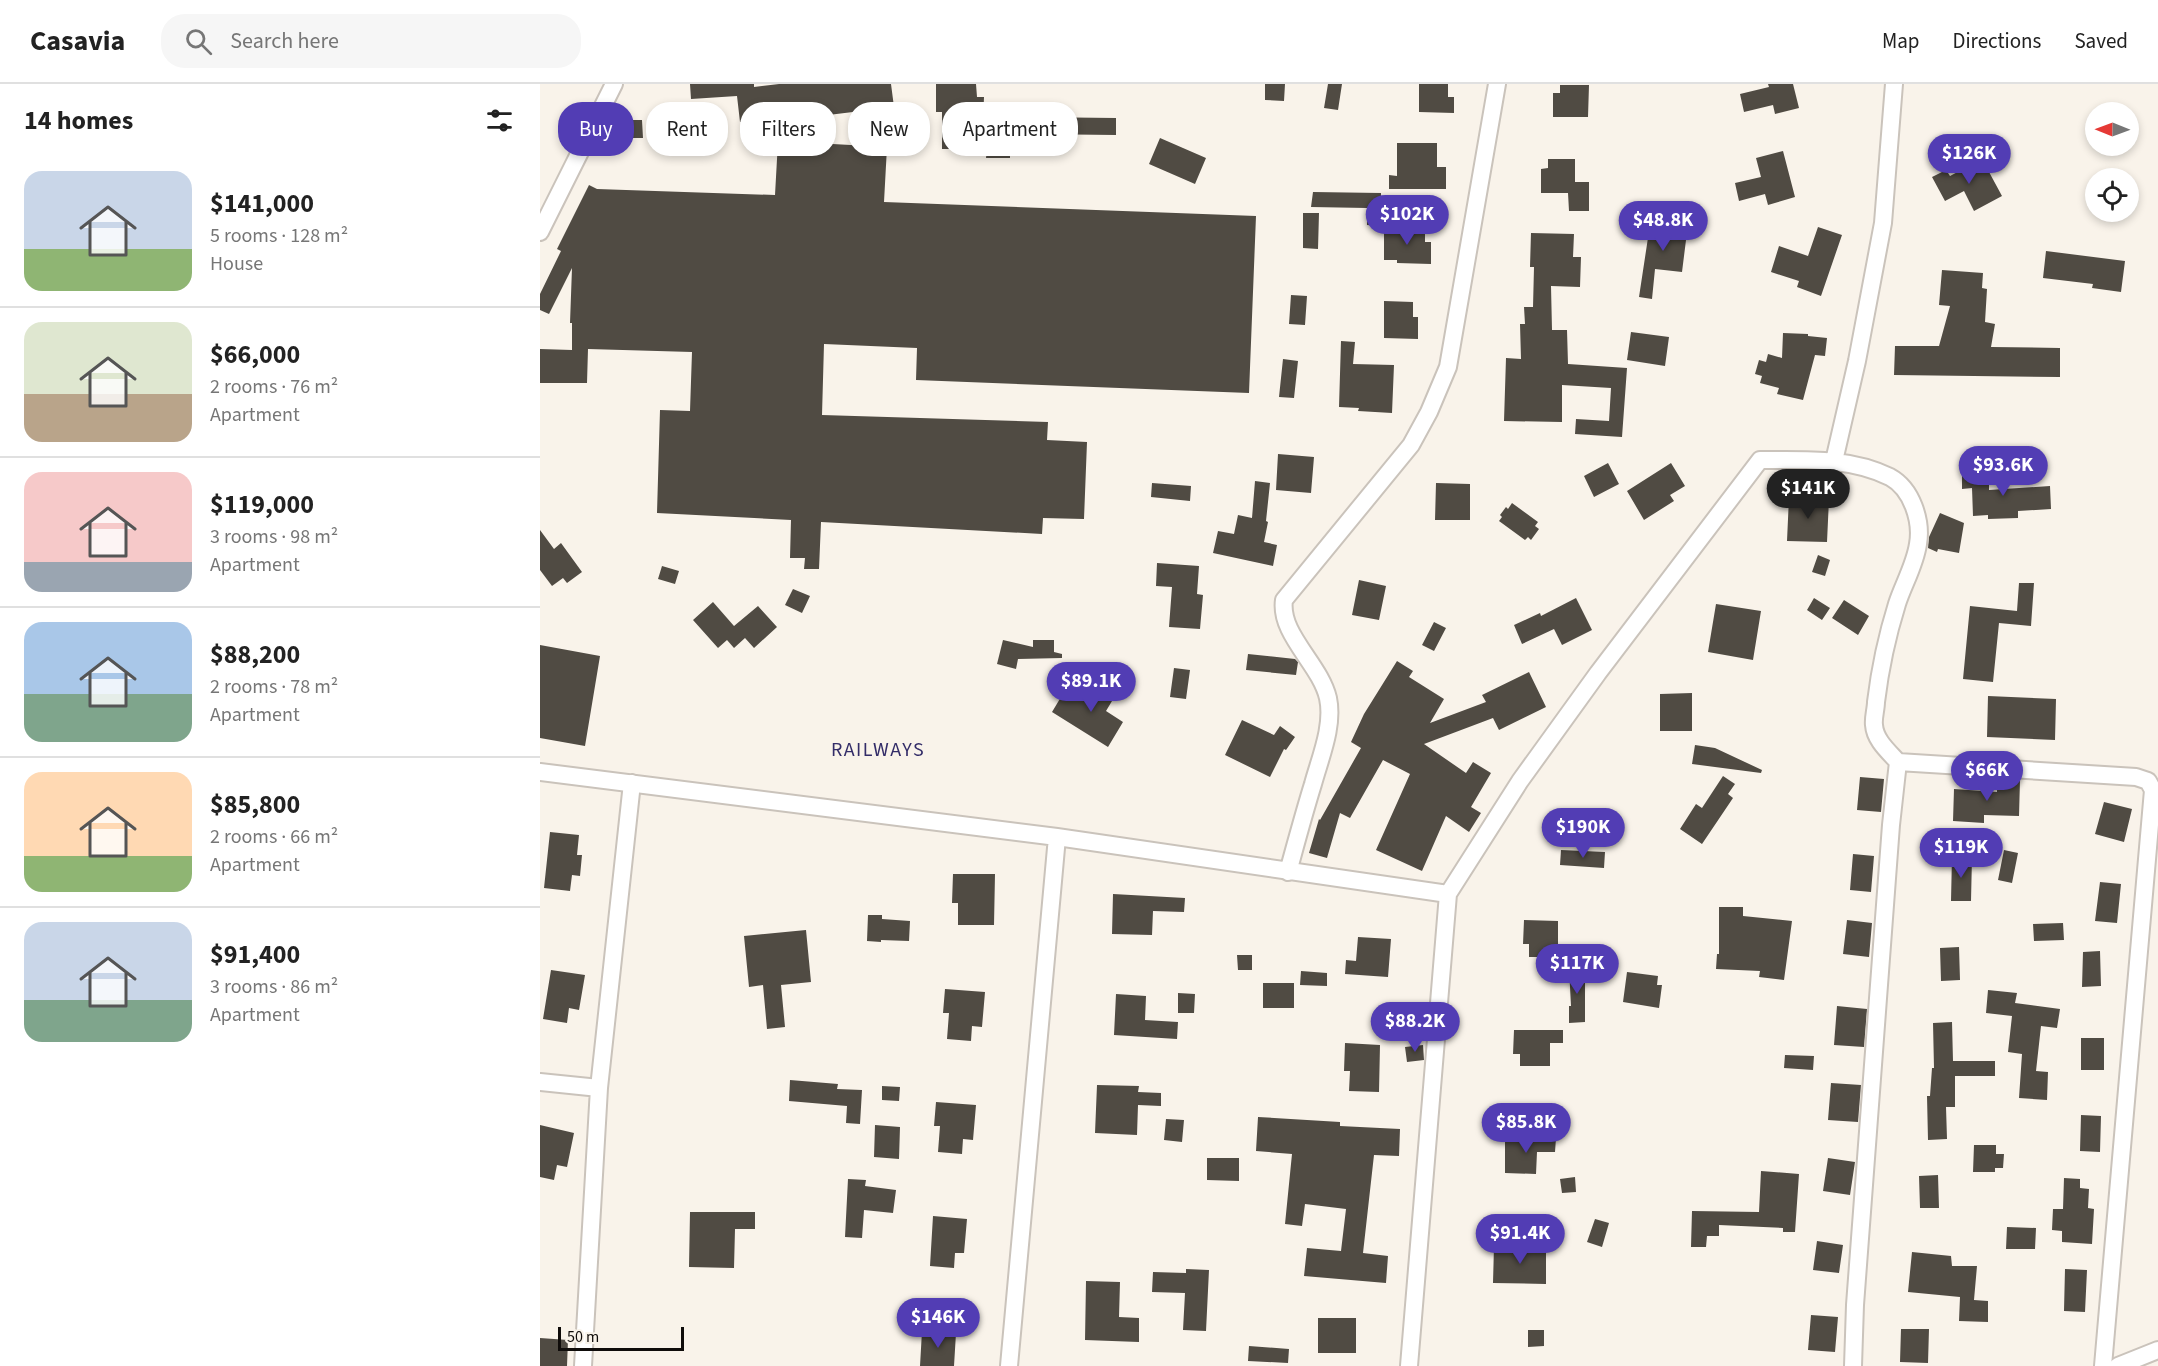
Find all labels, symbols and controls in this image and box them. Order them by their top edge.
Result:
search box [161,14,581,68]
text: Casavia [30,21,125,61]
icon: search [182,25,215,58]
text: Search here [230,25,339,57]
text: Map [1882,26,1920,56]
text: Directions [1953,26,2041,56]
text: Saved [2074,26,2128,56]
text: 14 homes [24,102,133,139]
chip: Buy [558,102,634,156]
chip: Rent [646,102,728,156]
chip: Filters [740,102,836,156]
chip: New [848,102,930,156]
chip: Apartment [942,102,1078,156]
north arrow [2085,102,2139,156]
map controls [2085,102,2139,222]
icon: filters [483,104,516,137]
pin: $126K [1927,134,2011,185]
text: $126K [1942,139,1996,167]
button: locate [2085,168,2139,222]
text: $141,000 [210,185,314,222]
icon: home [72,195,144,267]
pin: $102K [1365,195,1449,246]
text: $102K [1380,200,1434,228]
pin: $48.8K [1614,201,1712,252]
text: $48.8K [1633,206,1693,234]
text: 5 rooms · 128 m² [210,222,348,250]
text: House [210,250,263,278]
text: $66,000 [210,336,300,373]
icon: home [72,346,144,418]
text: 2 rooms · 76 m² [210,373,338,401]
text: Apartment [210,401,300,429]
pin: $93.6K [1954,446,2052,497]
text: $93.6K [1973,451,2033,479]
pin: $141K [1766,469,1850,520]
text: $141K [1781,474,1835,502]
text: $119,000 [210,486,314,523]
icon: home [72,496,144,568]
text: 3 rooms · 98 m² [210,523,338,551]
text: Apartment [210,551,300,579]
text: $88,200 [210,636,300,673]
icon: home [72,646,144,718]
pin: $89.1K [1042,662,1140,713]
text: $89.1K [1061,667,1121,695]
text: 2 rooms · 78 m² [210,673,338,701]
text: Apartment [210,701,300,729]
district label: RAILWAYS [831,736,925,764]
pin: $66K [1951,751,2023,802]
text: $66K [1965,756,2009,784]
text: $85,800 [210,786,300,823]
icon: home [72,796,144,868]
pin: $190K [1541,808,1625,859]
text: $190K [1556,813,1610,841]
text: 2 rooms · 66 m² [210,823,338,851]
pin: $119K [1919,828,2003,879]
text: $119K [1934,833,1988,861]
text: Apartment [210,851,300,879]
text: $91,400 [210,936,300,973]
pin: $117K [1535,944,1619,995]
icon: home [72,946,144,1018]
text: $117K [1550,949,1604,977]
text: 3 rooms · 86 m² [210,973,338,1001]
text: Apartment [210,1001,300,1029]
pin: $88.2K [1366,1002,1464,1053]
text: $88.2K [1385,1007,1445,1035]
pin: $85.8K [1477,1103,1575,1154]
text: $85.8K [1496,1108,1556,1136]
pin: $91.4K [1471,1214,1569,1265]
text: $91.4K [1490,1219,1550,1247]
pin: $146K [896,1298,980,1349]
text: $146K [911,1303,965,1331]
scale bar [558,1324,684,1352]
text: 50 m [567,1326,599,1348]

